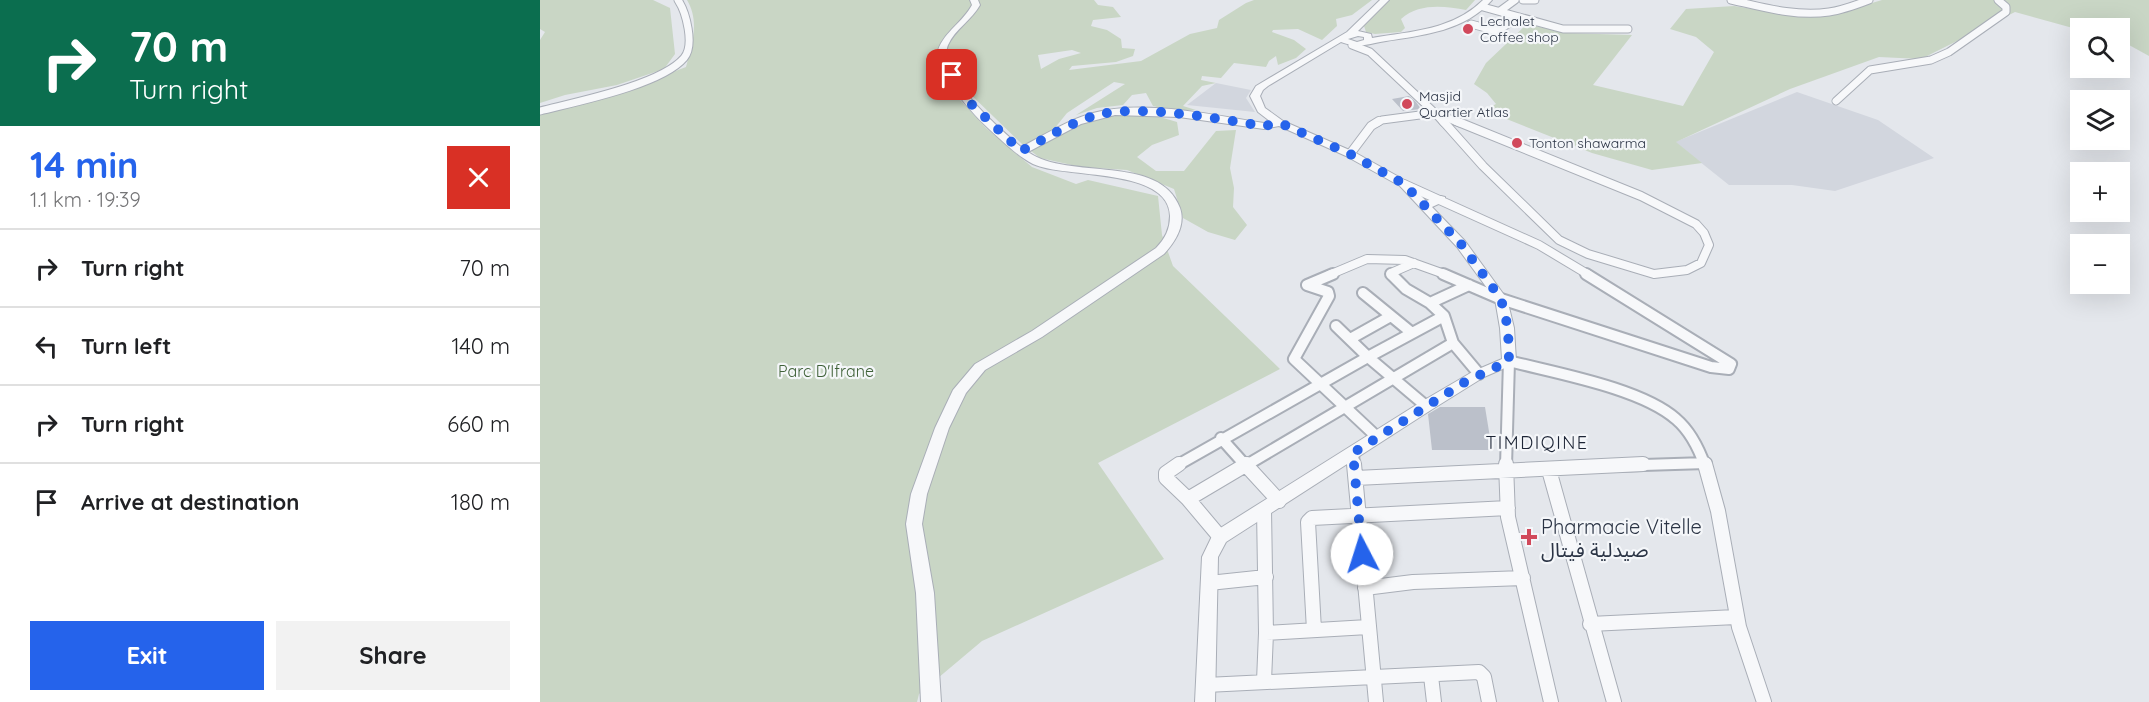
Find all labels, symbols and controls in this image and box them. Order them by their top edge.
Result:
place label: Lechalet Coffee shop [1480,12,1559,46]
map controls [2070,18,2130,294]
button: search [2070,18,2130,78]
text: 70 m [129,20,228,73]
marker: Lechalet Coffee shop [1461,22,1475,36]
icon: right [30,24,108,102]
pin [926,49,977,100]
icon: arrive [935,58,968,91]
text: Turn right [129,72,248,106]
place label: Masjid Quartier Atlas [1419,87,1509,121]
button: layers [2070,90,2130,150]
marker: Masjid Quartier Atlas [1400,97,1414,111]
place label: Tonton shawarma [1529,134,1646,152]
marker: Tonton shawarma [1510,136,1524,150]
text: 14 min [30,142,138,187]
button: close [447,146,510,209]
button: + [2070,162,2130,222]
text: 1.1 km · 19:39 [30,187,141,212]
button: − [2070,234,2130,294]
icon: right [30,252,63,285]
text: Turn right [81,254,185,282]
text: 70 m [460,254,510,282]
icon: left [30,330,63,363]
text: Turn left [81,332,171,360]
text: 140 m [451,332,510,360]
park label: Parc D'Ifrane [778,361,874,381]
icon: right [30,408,63,441]
text: Turn right [81,410,185,438]
text: 660 m [447,410,510,438]
district label: TIMDIQINE [1486,431,1588,454]
icon: arrive [30,486,63,519]
text: Arrive at destination [81,488,299,516]
text: 180 m [451,488,510,516]
place label: Pharmacie Vitelle صيدلية فيتال [1541,514,1702,562]
position arrow [1330,522,1394,586]
marker: Pharmacie Vitelle صيدلية فيتال [1522,530,1536,544]
button: Exit [30,621,264,690]
button: Share [276,621,510,690]

